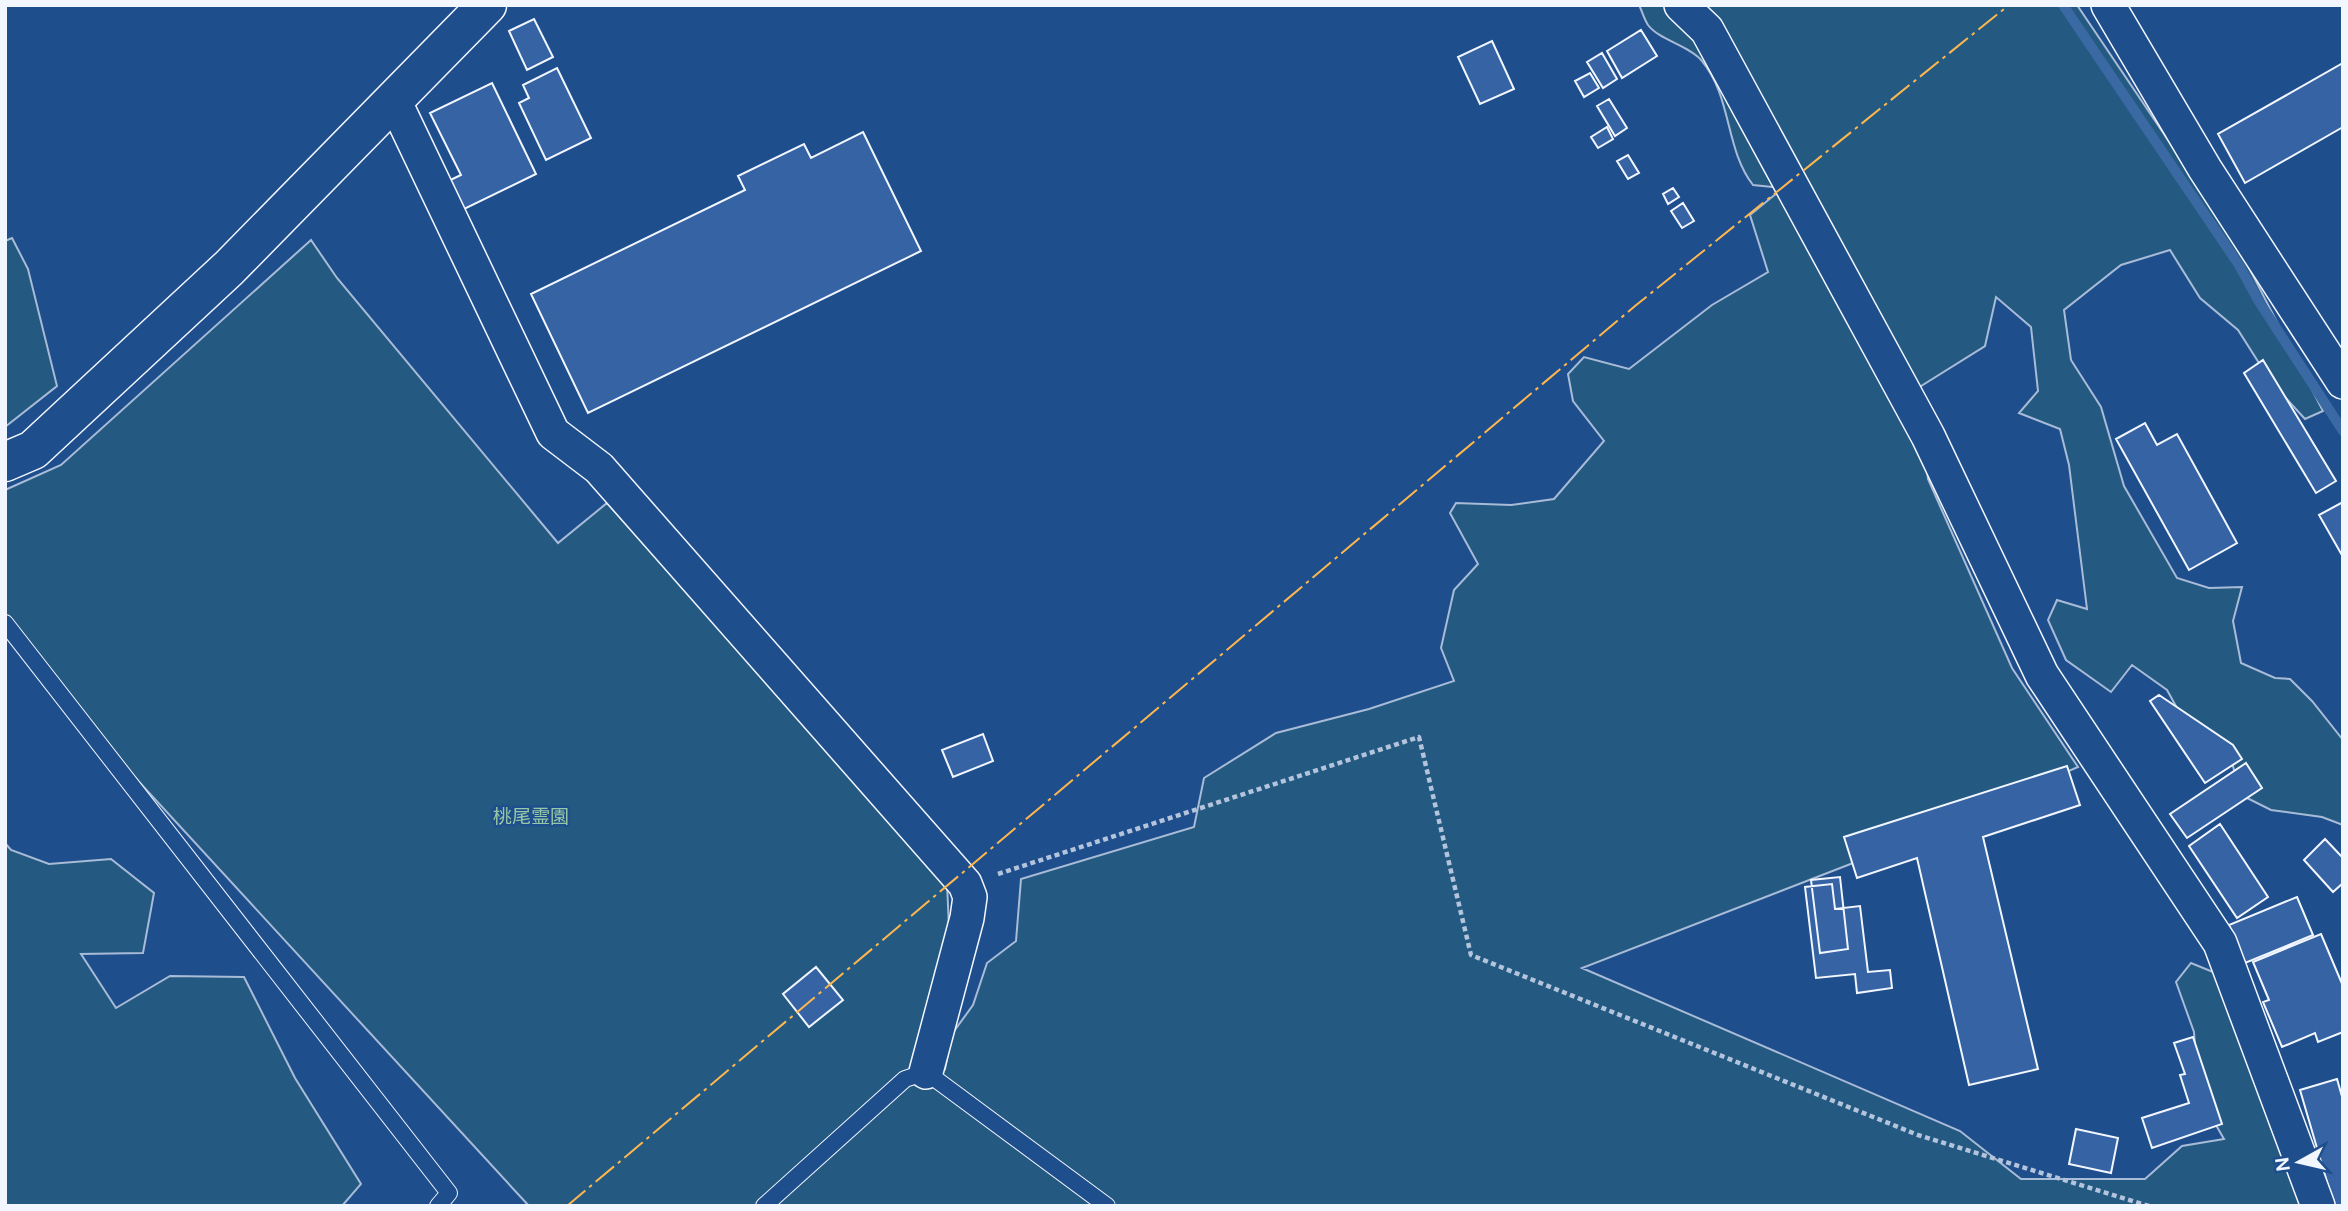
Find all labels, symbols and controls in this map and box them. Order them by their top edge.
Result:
park label: 桃尾霊園 [493,804,569,829]
north arrow [2264,1127,2334,1197]
text: N [2269,1156,2296,1173]

